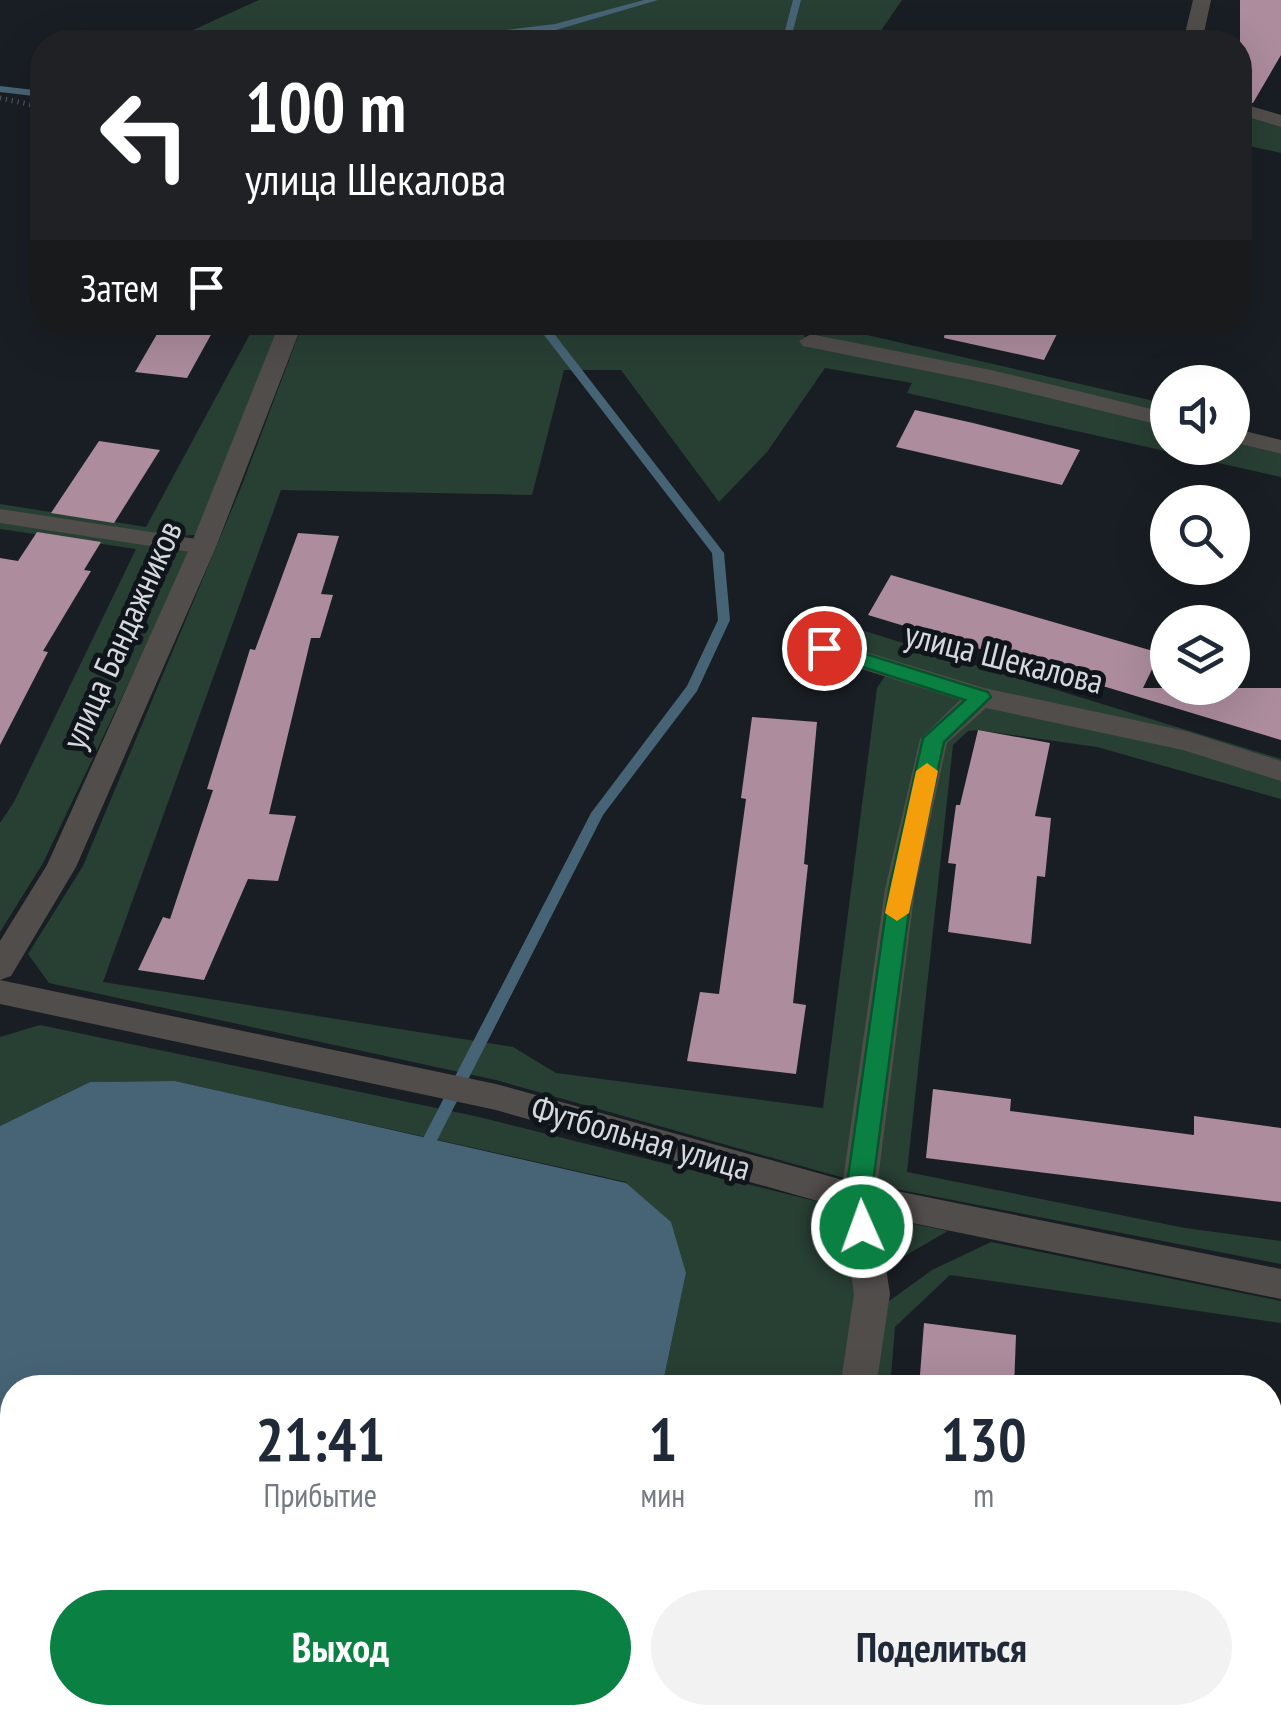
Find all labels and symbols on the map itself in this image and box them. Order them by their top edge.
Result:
street label: улица Бандажников [50,513,192,756]
pin [782,606,867,691]
street label: улица Шекалова [900,610,1108,704]
street label: Футбольная улица [526,1084,756,1190]
position arrow [810,1175,914,1279]

